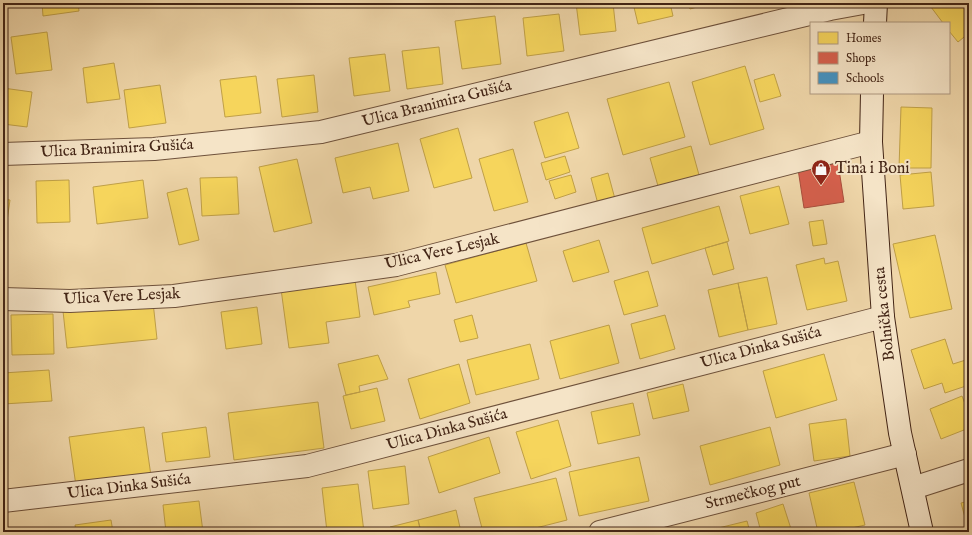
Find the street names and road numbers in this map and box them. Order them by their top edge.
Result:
street label: Ulica Branimira Gušića [360,76,514,132]
street label: Ulica Branimira Gušića [40,135,194,163]
street label: Ulica Vere Lesjak [383,229,502,275]
street label: Bolnička cesta [870,266,900,362]
street label: Ulica Vere Lesjak [63,284,181,310]
street label: Ulica Dinka Sušića [698,322,824,374]
street label: Ulica Dinka Sušića [384,404,510,456]
street label: Ulica Dinka Sušića [66,469,192,504]
street label: Strmečkog put [703,471,803,515]

